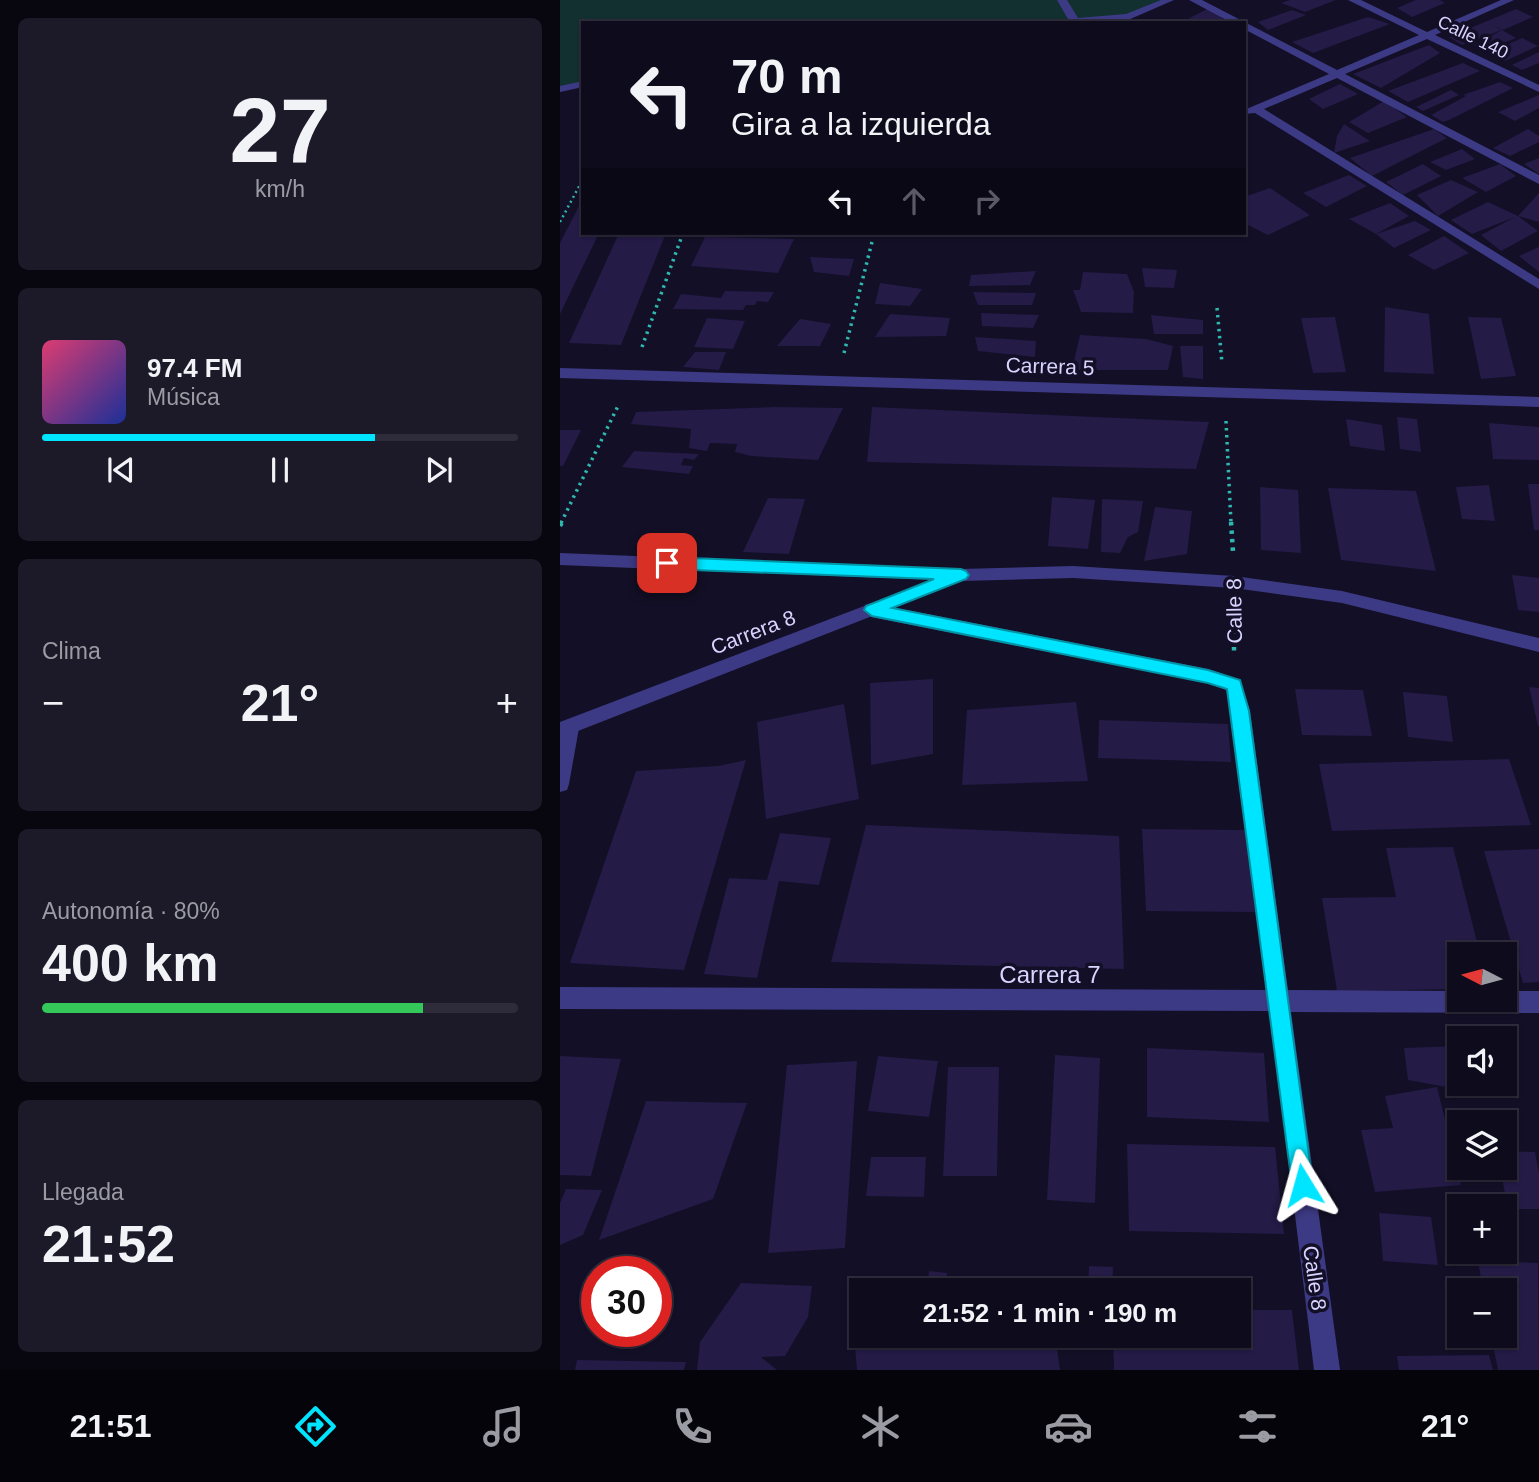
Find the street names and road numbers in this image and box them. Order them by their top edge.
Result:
street label: Calle 140 [1434,11,1512,63]
street label: Carrera 5 [1005,353,1095,379]
street label: Calle 8 [1222,578,1246,644]
street label: Carrera 8 [707,605,799,659]
street label: Carrera 7 [999,961,1101,988]
street label: Calle 8 [1299,1244,1331,1312]

